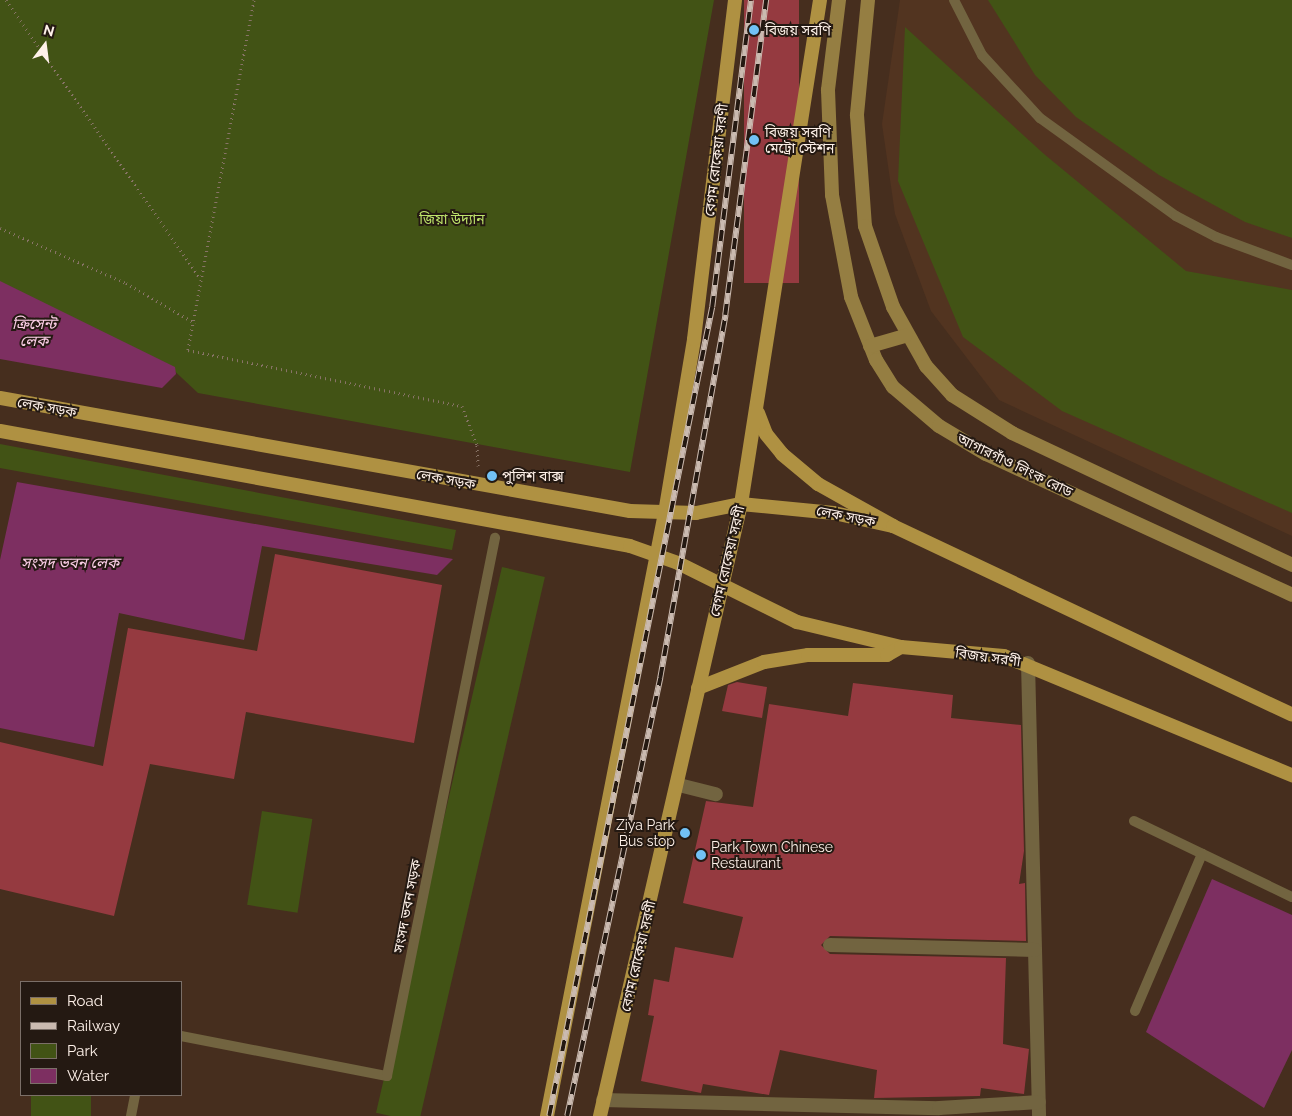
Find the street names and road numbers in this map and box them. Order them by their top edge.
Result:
street label: বেগম রোকেয়া সরণী [701,103,731,217]
street label: লেক সড়ক [16,394,78,420]
street label: আগারগাঁও লিংক রোড [955,430,1075,500]
street label: লেক সড়ক [415,466,477,492]
street label: লেক সড়ক [815,502,877,530]
street label: বেগম রোকেয়া সরণী [706,504,748,618]
street label: বিজয় সরণী [954,644,1022,670]
street label: সংসদ ভবন সড়ক [390,858,424,954]
street label: বেগম রোকেয়া সরণী [617,899,659,1013]

